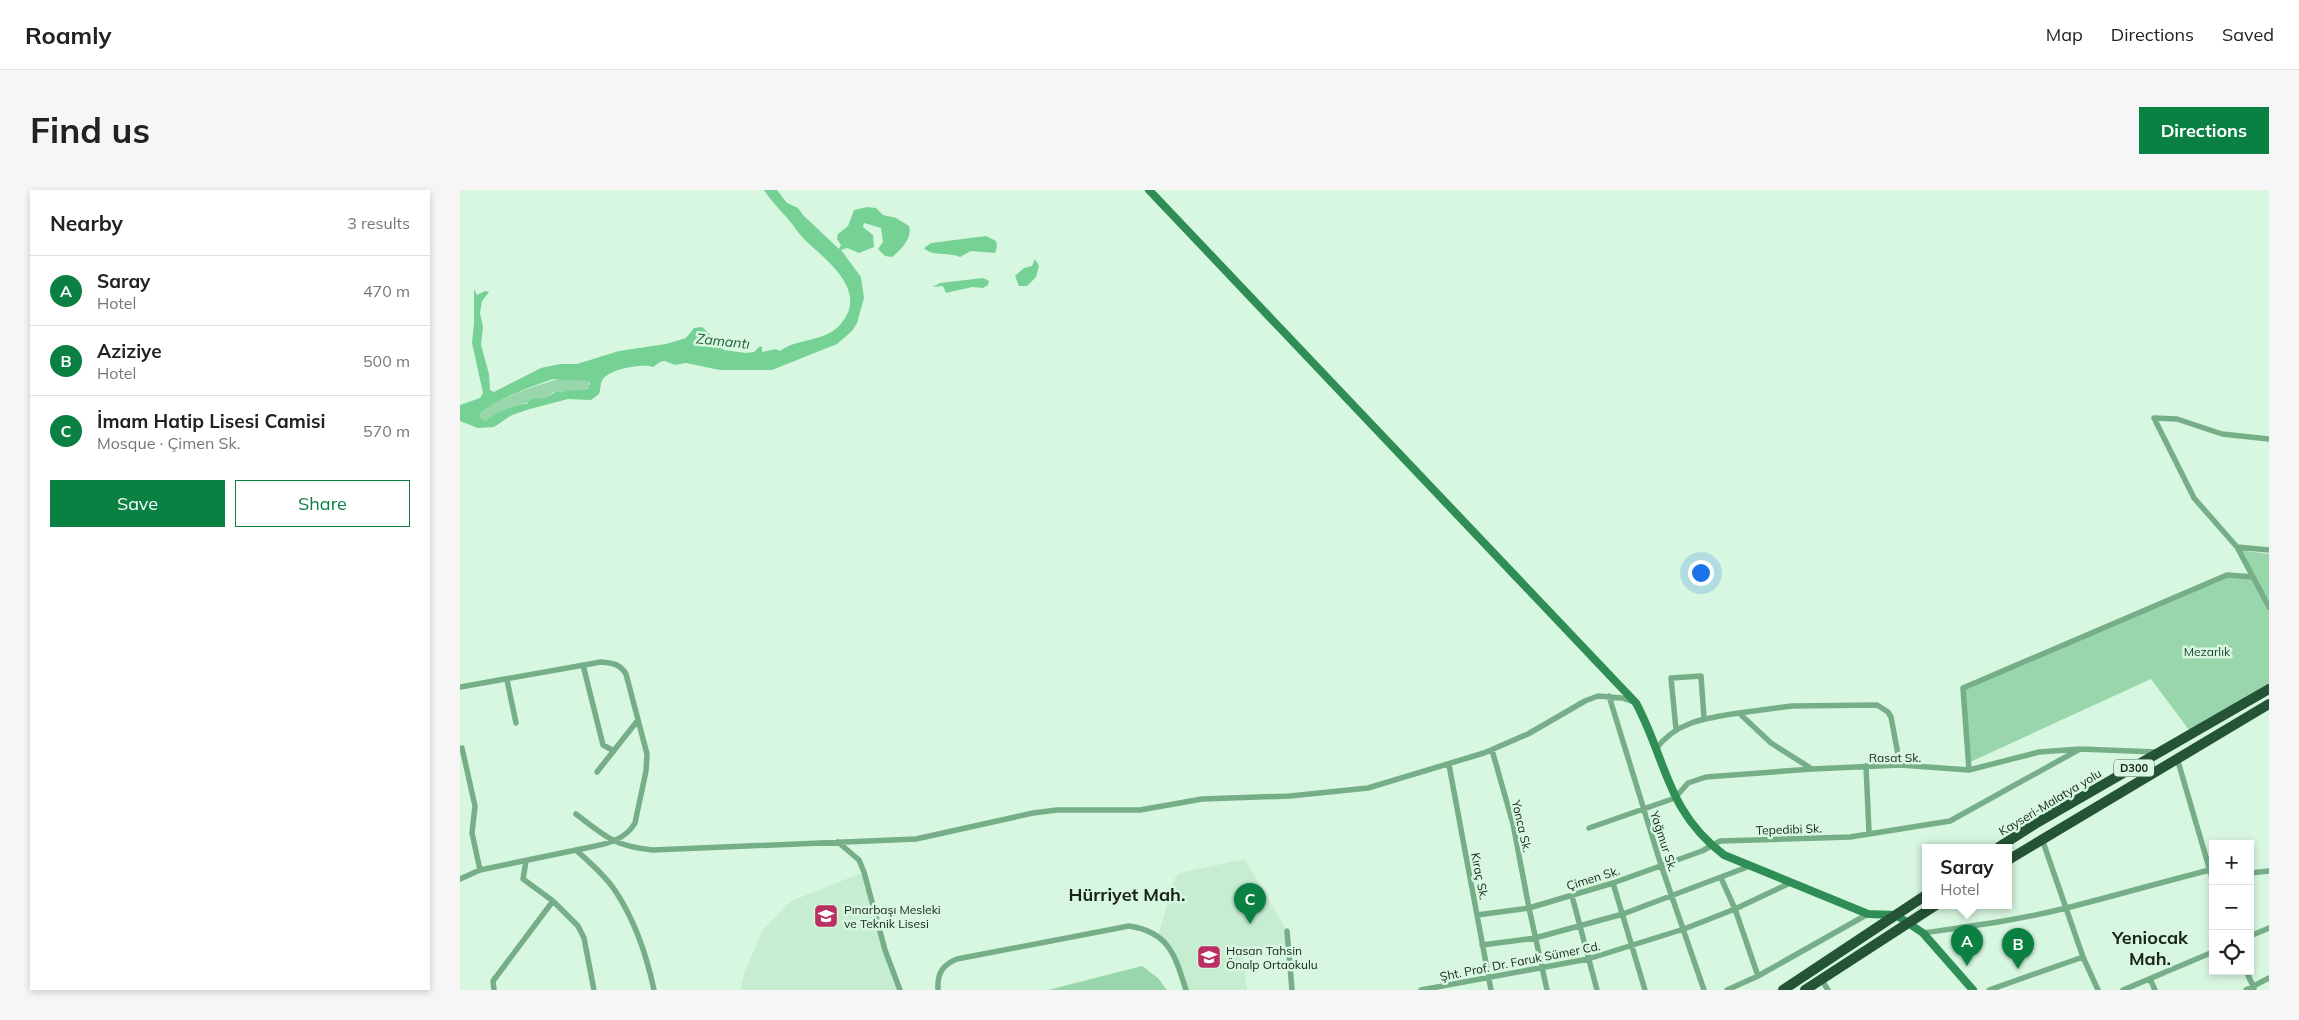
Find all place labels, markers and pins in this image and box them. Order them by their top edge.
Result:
pin: C [1234,883,1266,924]
place label: Pınarbaşı Mesleki ve Teknik Lisesi [844,902,941,931]
school or university icon: Pınarbaşı Mesleki ve Teknik Lisesi [813,903,839,929]
pin: A [1951,925,1983,966]
pin: B [2002,928,2034,969]
place label: Hasan Tahsin Önalp Ortaokulu [1226,943,1318,972]
school or university icon: Hasan Tahsin Önalp Ortaokulu [1196,944,1222,970]

